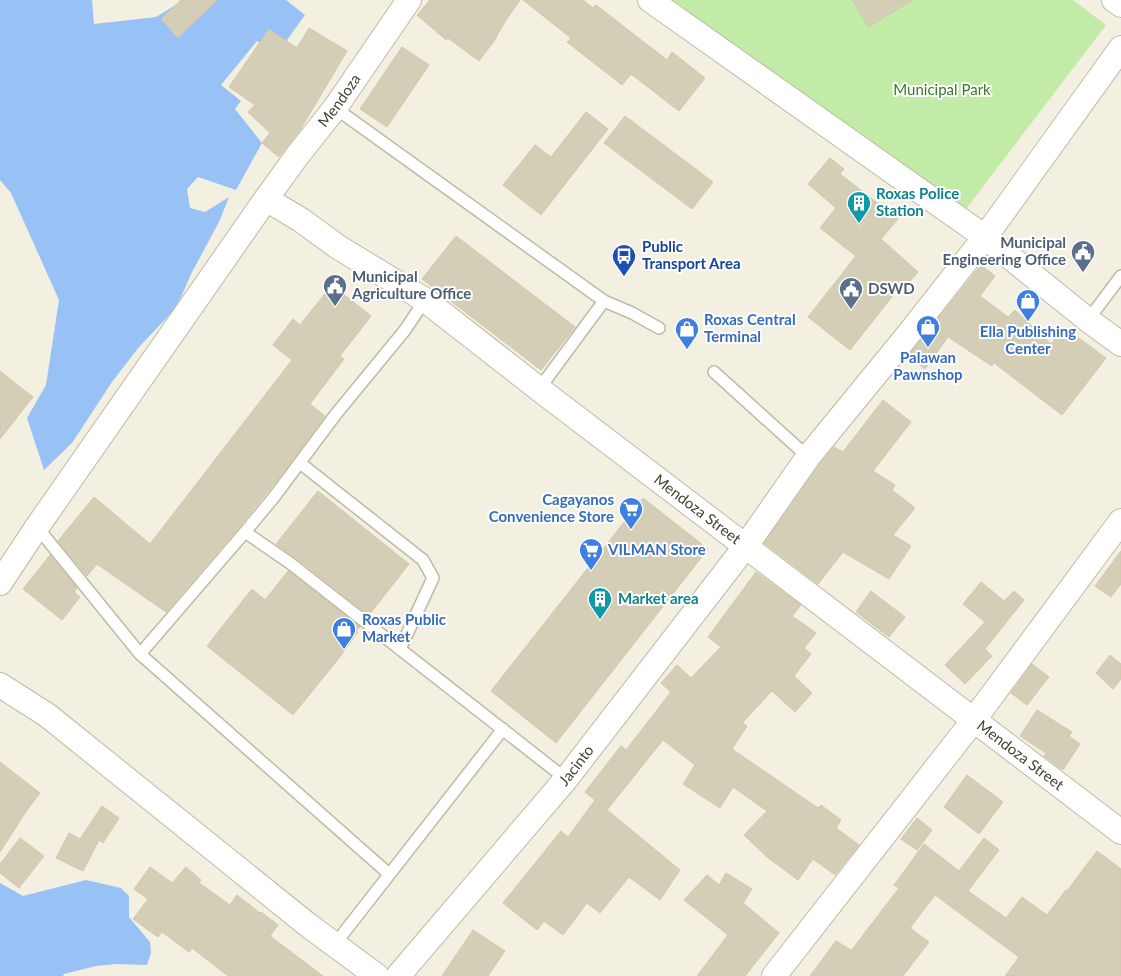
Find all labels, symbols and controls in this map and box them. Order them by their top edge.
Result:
street label: Mendoza [314,70,364,130]
park label: Municipal Park [893,80,991,98]
place label: Roxas Police Station [876,184,959,219]
building icon: Roxas Police Station [846,190,872,224]
place label: Municipal Engineering Office [942,233,1066,268]
place label: Public Transport Area [642,237,741,272]
public building icon: Municipal Engineering Office [1070,239,1096,273]
bus stop icon: Public Transport Area [611,243,637,277]
place label: Municipal Agriculture Office [351,267,471,302]
public building icon: Municipal Agriculture Office [322,273,348,307]
public building icon: DSWD [838,276,864,310]
place label: DSWD [868,279,915,297]
shop icon: Ella Publishing Center [1015,288,1041,322]
place label: Roxas Central Terminal [704,310,796,345]
shop icon: Palawan Pawnshop [915,314,941,348]
shop icon: Roxas Central Terminal [674,316,700,350]
place label: Ella Publishing Center [980,322,1076,357]
place label: Palawan Pawnshop [893,348,963,383]
street label: Mendoza Street [651,470,745,548]
place label: Cagayanos Convenience Store [489,490,614,525]
supermarket icon: Cagayanos Convenience Store [618,496,644,530]
supermarket icon: VILMAN Store [578,537,604,571]
place label: VILMAN Store [607,540,706,558]
building icon: Market area [587,586,613,620]
place label: Market area [618,589,699,607]
place label: Roxas Public Market [362,610,446,645]
shop icon: Roxas Public Market [331,616,357,650]
street label: Mendoza Street [974,716,1068,794]
street label: Jacinto [554,741,597,789]

